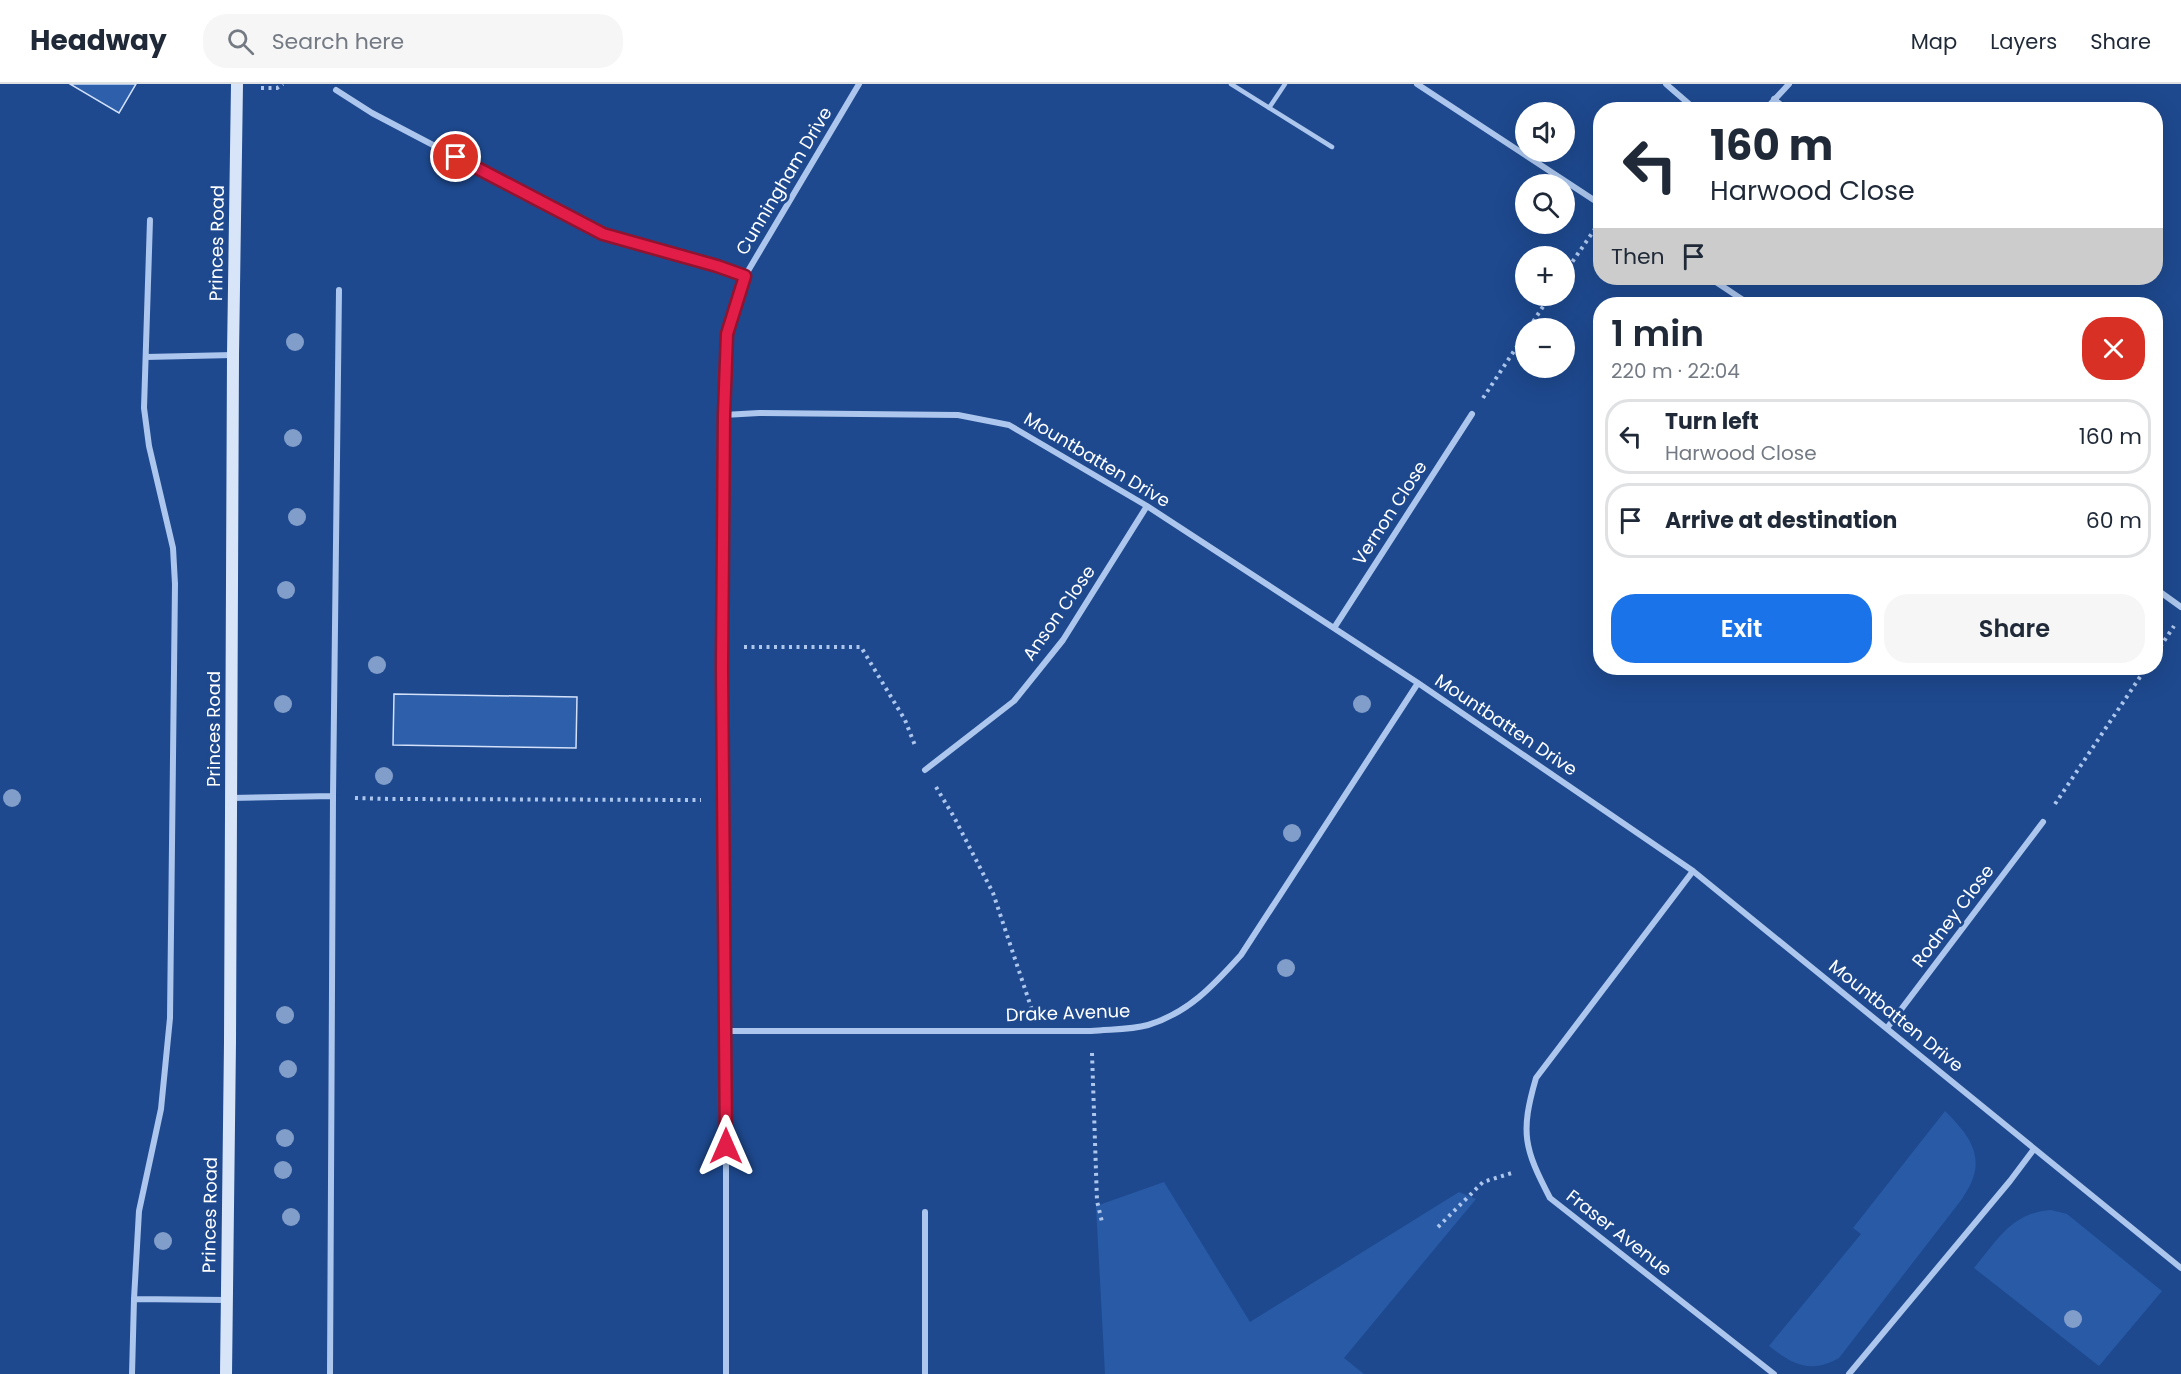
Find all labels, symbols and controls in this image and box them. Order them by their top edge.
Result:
search box [203,14,623,68]
text: Headway [30,21,167,60]
icon: search [224,25,257,58]
text: Search here [272,26,404,57]
text: Map [1911,27,1957,56]
text: Layers [1990,27,2057,56]
text: Share [2090,27,2151,56]
street label: Cunningham Drive [729,102,838,259]
map controls [1515,102,1575,378]
button: sound [1515,102,1575,162]
text: 160 m [1710,116,1833,175]
icon: left [1611,126,1689,204]
pin [430,131,481,182]
icon: arrive [439,140,472,173]
text: Harwood Close [1710,172,1915,209]
button: search [1515,174,1575,234]
street label: Princes Road [203,185,230,301]
icon: arrive [1677,240,1710,273]
text: Then [1611,241,1665,272]
button: + [1515,246,1575,306]
text: 1 min [1611,308,1704,359]
button: close [2082,317,2145,380]
button: − [1515,318,1575,378]
text: 220 m · 22:04 [1611,357,1740,385]
street label: Mountbatten Drive [1019,406,1175,513]
text: Turn left [1665,406,1759,437]
icon: left [1614,420,1647,453]
text: 160 m [2079,421,2142,452]
text: Harwood Close [1665,439,1817,467]
street label: Vernon Close [1346,456,1433,570]
icon: arrive [1614,504,1647,537]
text: Arrive at destination [1665,505,1897,536]
text: 60 m [2086,505,2142,536]
street label: Anson Close [1016,560,1101,665]
button: Exit [1611,594,1872,663]
button: Share [1884,594,2145,663]
street label: Mountbatten Drive [1430,668,1582,782]
street label: Princes Road [201,671,226,787]
street label: Rodney Close [1906,859,1999,972]
street label: Mountbatten Drive [1824,953,1969,1078]
street label: Drake Avenue [1005,998,1131,1027]
position arrow [694,1114,758,1178]
street label: Princes Road [196,1157,223,1273]
street label: Fraser Avenue [1561,1183,1677,1282]

